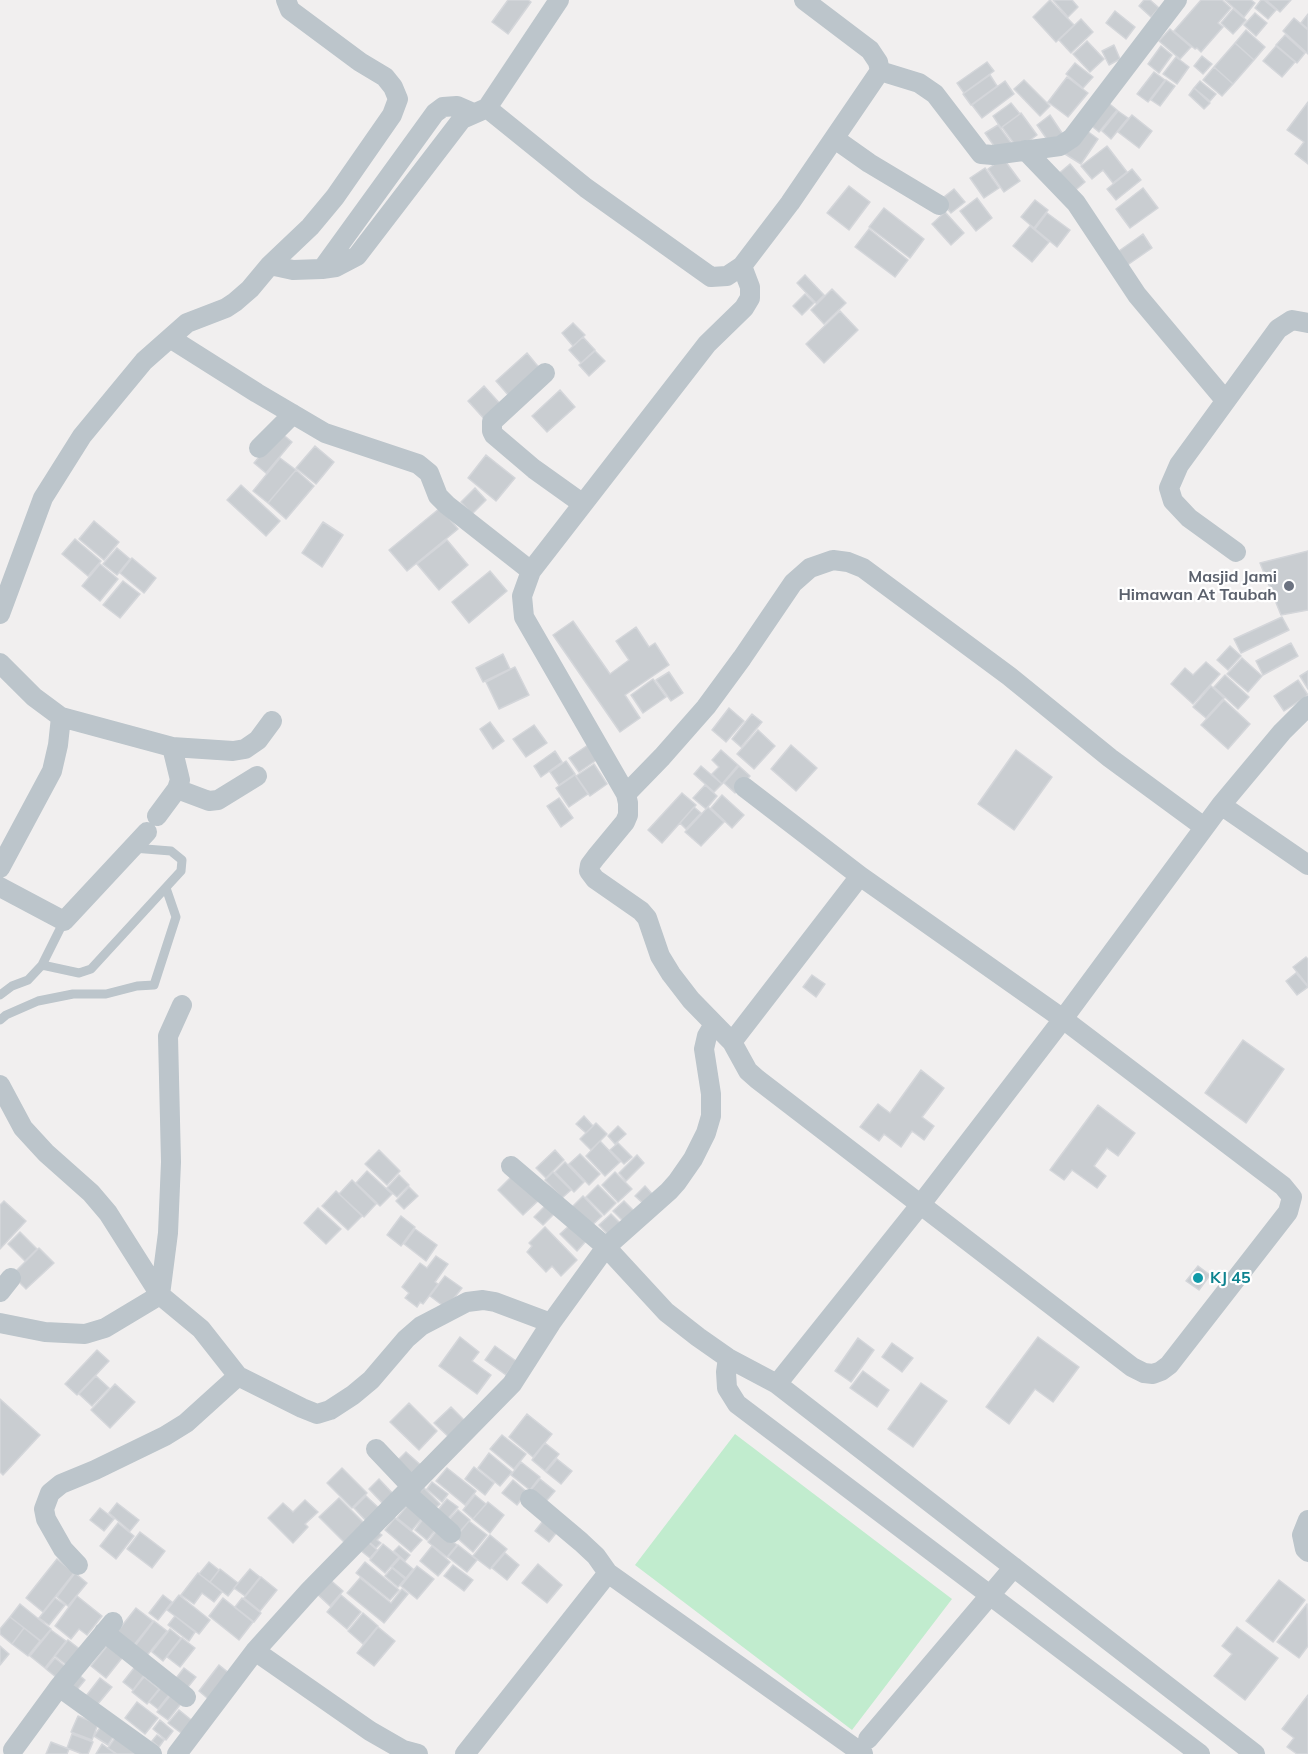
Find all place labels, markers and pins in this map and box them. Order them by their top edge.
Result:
place label: Masjid Jami Himawan At Taubah [1118,567,1277,605]
marker: Masjid Jami Himawan At Taubah [1282,579,1296,593]
place label: KJ 45 [1210,1268,1251,1288]
marker: KJ 45 [1191,1271,1205,1285]

